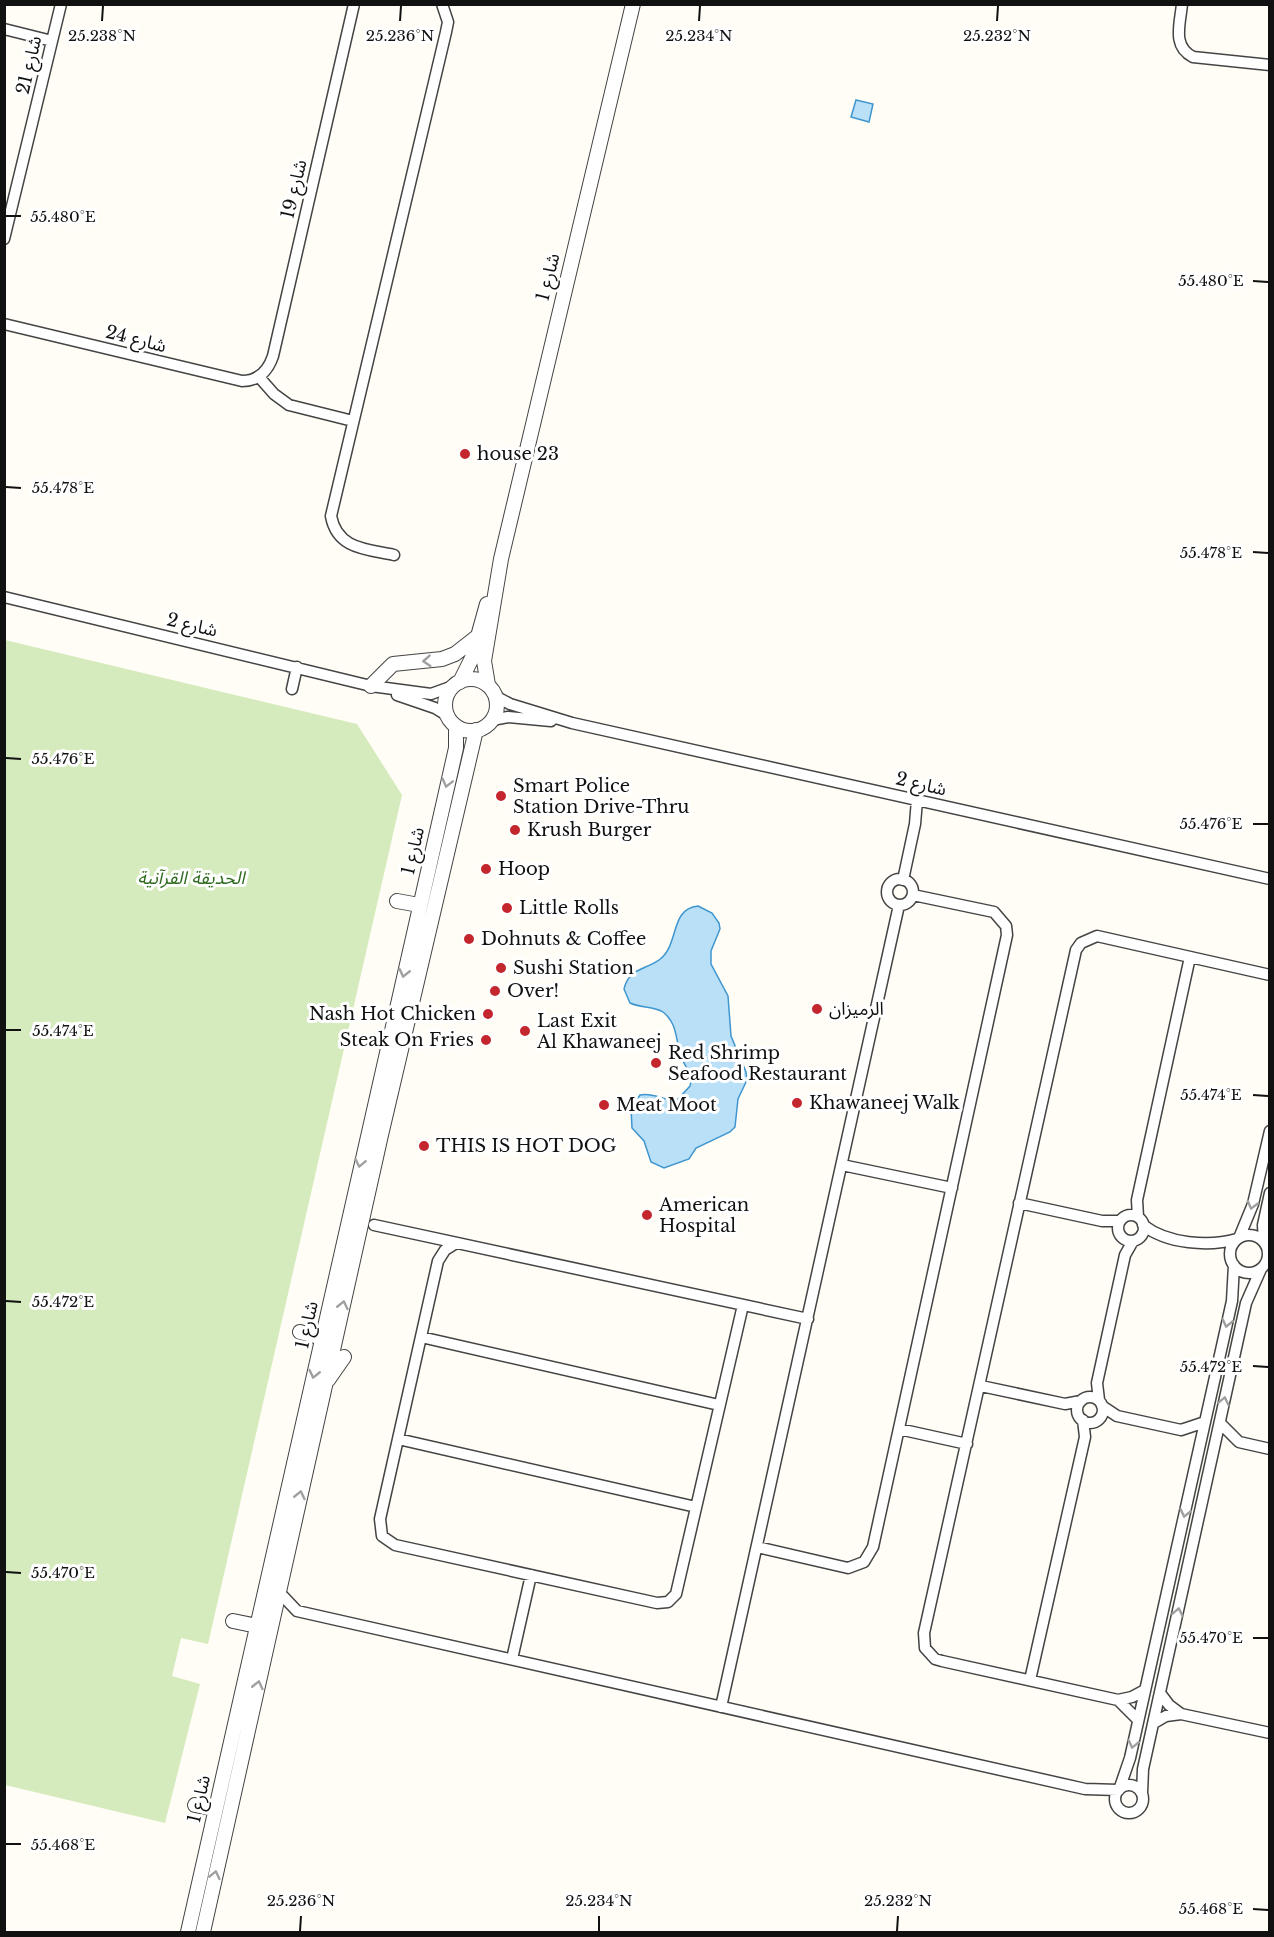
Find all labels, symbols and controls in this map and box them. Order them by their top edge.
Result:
text: 25.238°N [68,26,136,45]
text: 25.236°N [366,26,434,45]
text: 25.234°N [665,26,733,45]
text: 25.232°N [963,26,1031,45]
street label: شارع 21 [12,34,49,97]
street label: شارع 19 [277,157,314,221]
text: 55.480°E [30,207,96,226]
street label: شارع 1 [531,251,567,304]
text: 55.480°E [1178,271,1244,290]
street label: شارع 24 [103,321,169,360]
place label: house 23 [477,443,559,465]
marker: house 23 [458,447,472,461]
text: 55.478°E [32,478,94,497]
text: 55.478°E [1180,543,1242,562]
street label: شارع 2 [164,609,219,644]
one-way arrow [423,654,432,667]
text: 55.476°E [32,749,95,768]
street label: شارع 2 [893,768,948,803]
place label: Smart Police Station Drive-Thru [513,775,689,818]
one-way arrow [441,778,454,788]
marker: Smart Police Station Drive-Thru [494,789,508,803]
text: 55.476°E [1180,814,1243,833]
place label: Krush Burger [527,819,652,841]
marker: Krush Burger [508,823,522,837]
street label: شارع 1 [397,825,432,878]
place label: Hoop [498,858,550,880]
marker: Hoop [479,862,493,876]
park label: الحديقة القرآنية [137,867,246,889]
place label: Little Rolls [519,897,619,919]
marker: Little Rolls [500,901,514,915]
place label: Dohnuts & Coffee [481,928,646,950]
marker: Dohnuts & Coffee [462,932,476,946]
place label: Sushi Station [513,957,634,979]
marker: Sushi Station [494,961,508,975]
one-way arrow [398,968,411,978]
place label: Over! [507,980,559,1002]
marker: Over! [488,984,502,998]
place label: الرميزان [829,998,884,1020]
marker: الرميزان [810,1002,824,1016]
place label: Nash Hot Chicken [309,1003,476,1025]
marker: Nash Hot Chicken [481,1007,495,1021]
place label: Last Exit Al Khawaneej [536,1010,662,1053]
text: 55.474°E [32,1021,94,1040]
marker: Last Exit Al Khawaneej [518,1024,532,1038]
place label: Steak On Fries [340,1029,474,1051]
marker: Steak On Fries [479,1033,493,1047]
place label: Red Shrimp Seafood Restaurant [668,1042,847,1085]
marker: Red Shrimp Seafood Restaurant [649,1056,663,1070]
text: 55.474°E [1180,1085,1242,1104]
place label: Khawaneej Walk [809,1092,960,1114]
place label: Meat Moot [616,1094,717,1116]
marker: Khawaneej Walk [790,1096,804,1110]
marker: Meat Moot [597,1098,611,1112]
place label: THIS IS HOT DOG [436,1135,617,1157]
marker: THIS IS HOT DOG [417,1139,431,1153]
one-way arrow [354,1158,367,1168]
place label: American Hospital [658,1194,749,1237]
one-way arrow [1247,1200,1259,1210]
marker: American Hospital [640,1208,654,1222]
text: 55.472°E [32,1292,94,1311]
street label: شارع 1 [291,1299,326,1352]
one-way arrow [336,1300,349,1310]
one-way arrow [1222,1317,1235,1327]
text: 55.472°E [1180,1357,1242,1376]
one-way arrow [308,1369,321,1379]
one-way arrow [1217,1397,1230,1407]
one-way arrow [293,1490,306,1500]
one-way arrow [1179,1508,1192,1518]
text: 55.470°E [31,1563,95,1582]
one-way arrow [1171,1608,1184,1618]
text: 55.470°E [1179,1628,1243,1647]
one-way arrow [250,1680,263,1690]
one-way arrow [1127,1739,1140,1749]
street label: شارع 1 [183,1773,218,1826]
text: 55.468°E [31,1835,95,1854]
one-way arrow [207,1871,220,1881]
text: 25.236°N [267,1891,335,1910]
text: 25.234°N [565,1891,633,1910]
text: 25.232°N [864,1891,932,1910]
text: 55.468°E [1179,1899,1243,1918]

